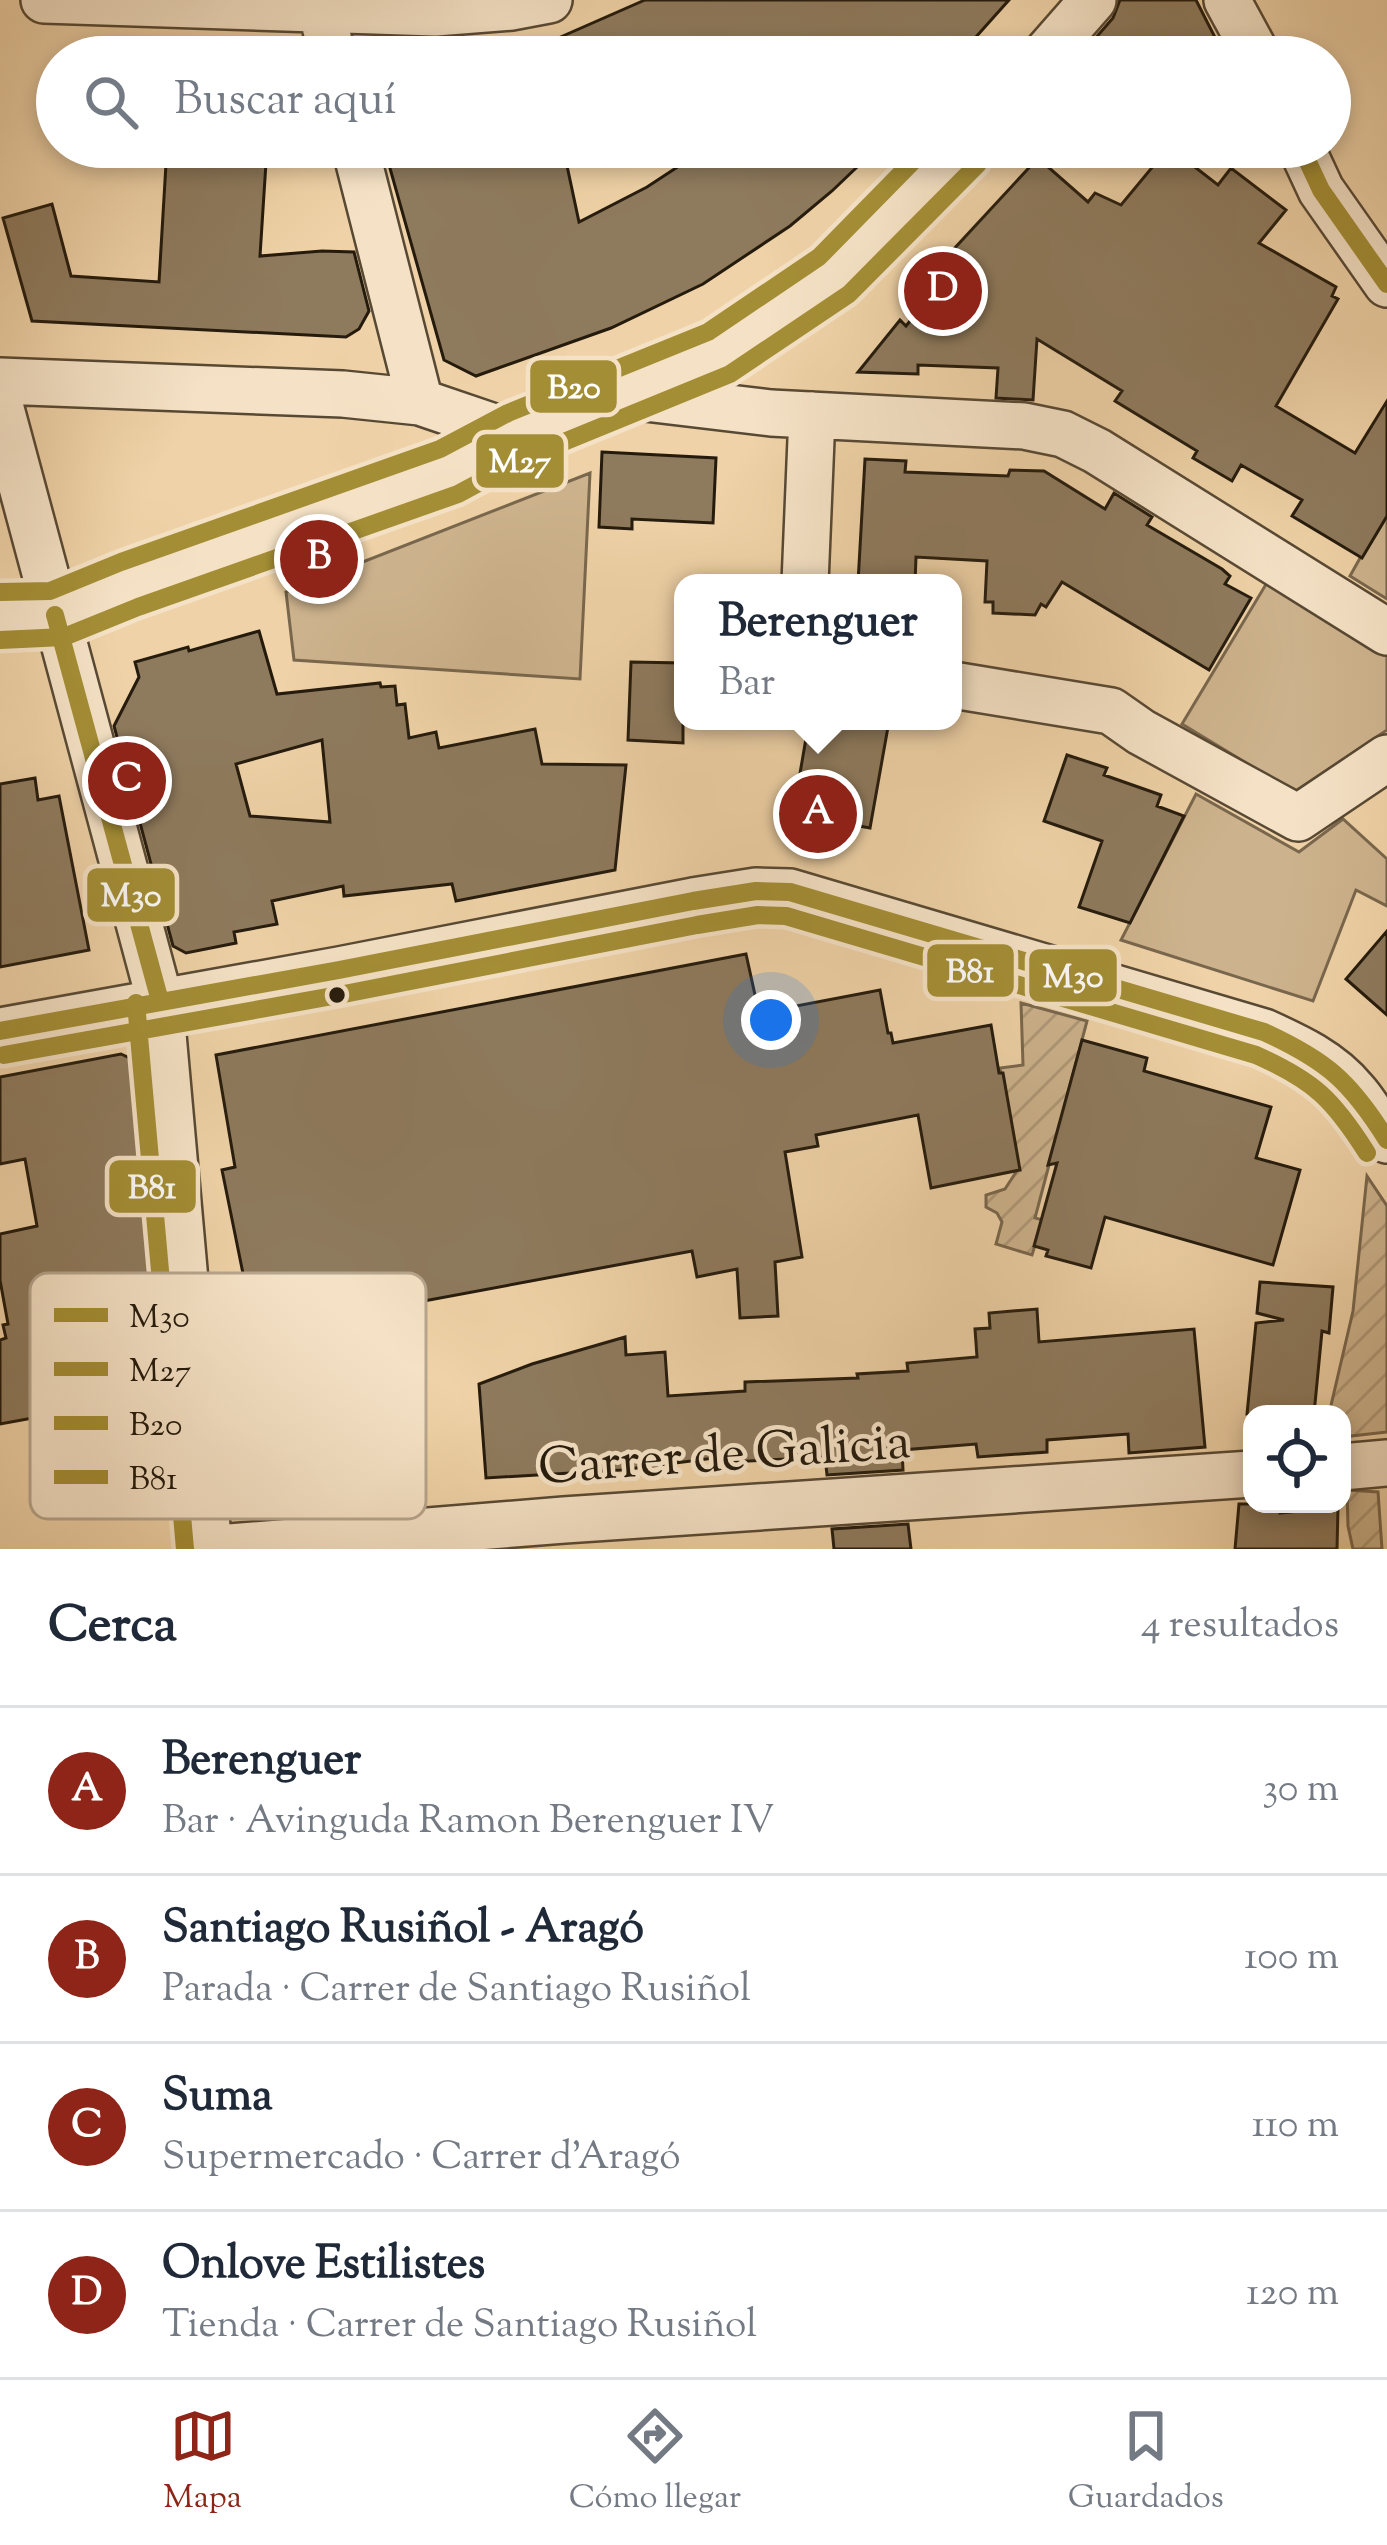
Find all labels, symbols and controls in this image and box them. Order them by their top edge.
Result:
search box [36,36,1351,168]
icon: search [78,69,144,135]
text: Buscar aquí [174,70,396,135]
pin: D [904,246,982,336]
line badge: B20 [528,358,619,415]
text: B20 [547,366,601,414]
line badge: M27 [474,432,566,490]
text: M27 [489,440,552,488]
pin: B [280,514,358,604]
popup [674,574,962,730]
text: Berenguer [718,592,918,657]
text: Bar [718,657,775,713]
pin: C [88,736,166,826]
pin: A [779,769,857,859]
line badge: M30 [85,866,177,924]
text: M30 [101,874,161,922]
line badge: B81 [925,942,1016,999]
line badge: M30 [1027,947,1119,1004]
text: B81 [946,950,995,998]
text: M30 [1043,955,1103,1003]
unlabelled marker [326,984,348,1006]
your location [741,990,801,1050]
line badge: B81 [107,1158,198,1215]
text: B81 [128,1166,177,1214]
legend [30,1273,426,1519]
text: M30 [129,1295,190,1343]
text: M27 [129,1349,191,1397]
text: B20 [129,1403,182,1451]
map controls [1243,1405,1351,1513]
button: locate [1243,1405,1351,1513]
street label: Carrer de Galicia [536,1408,913,1507]
text: B81 [129,1457,178,1505]
text: Cerca [48,1591,177,1664]
text: 4 resultados [1141,1599,1339,1655]
text: Berenguer [162,1730,361,1795]
text: A [71,1763,103,1819]
text: 30 m [1262,1763,1339,1819]
text: Bar · Avinguda Ramon Berenguer IV [162,1795,774,1851]
text: Santiago Rusiñol - Aragó [162,1898,644,1963]
text: B [75,1931,99,1987]
text: 100 m [1244,1931,1339,1987]
text: Parada · Carrer de Santiago Rusiñol [162,1963,751,2019]
text: Suma [162,2066,273,2131]
text: C [71,2099,103,2155]
text: 110 m [1252,2099,1339,2155]
text: Supermercado · Carrer d'Aragó [162,2131,681,2187]
text: Onlove Estilistes [162,2234,485,2299]
text: D [72,2267,102,2323]
text: 120 m [1246,2267,1339,2323]
text: Tienda · Carrer de Santiago Rusiñol [162,2299,757,2355]
tab: Mapa [163,2403,242,2523]
tab: Cómo llegar [569,2403,741,2523]
tab: Guardados [1068,2403,1224,2523]

